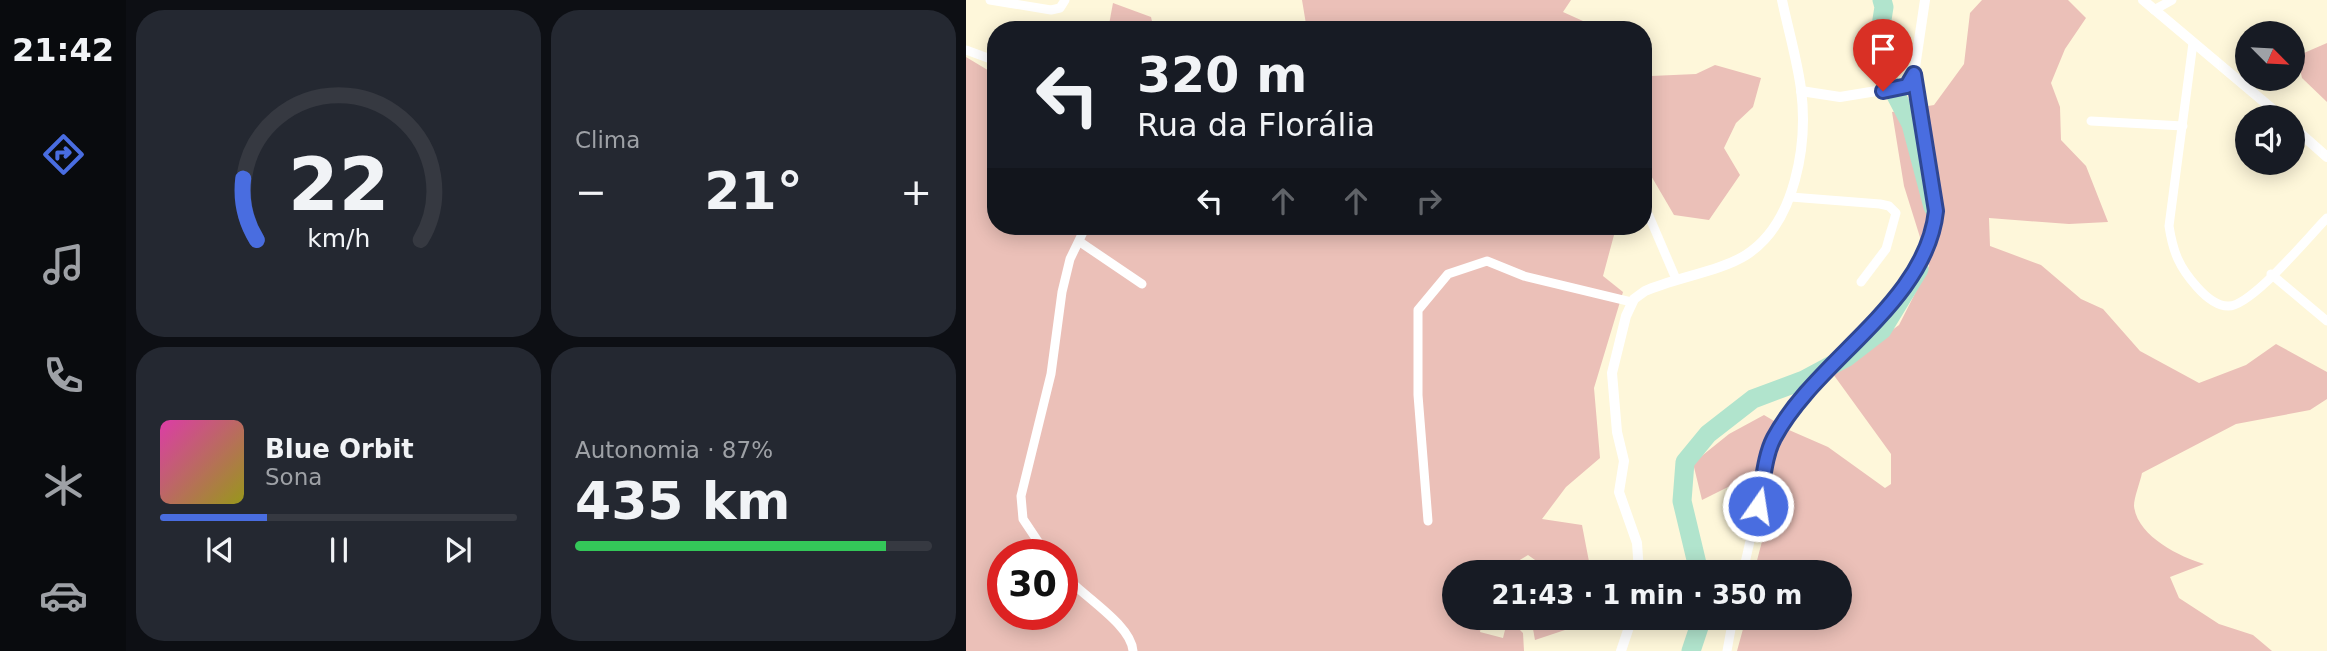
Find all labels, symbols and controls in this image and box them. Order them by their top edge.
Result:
pin [1853,19,1913,91]
north arrow [2235,21,2305,91]
map controls [2235,21,2305,175]
icon: arrive [1864,30,1902,68]
text: 21:42 [12,31,114,69]
text: 320 m [1137,47,1307,104]
icon: left [1022,49,1113,140]
button: sound [2235,105,2305,175]
text: Rua da Florália [1137,106,1375,144]
text: Clima [575,127,640,153]
icon: directions [39,130,88,179]
text: 22 [288,142,389,227]
text: 21° [704,161,803,221]
text: − [575,170,607,214]
text: + [900,170,932,214]
icon: left [1191,182,1229,220]
icon: ahead [1264,182,1302,220]
icon: ahead [1337,182,1375,220]
icon: right [1410,182,1448,220]
text: km/h [307,223,370,252]
icon: music [39,240,88,289]
icon: phone [39,351,88,400]
text: Blue Orbit [265,434,414,464]
text: Autonomia · 87% [575,437,773,463]
icon: climate [39,461,88,510]
text: Sona [265,464,322,490]
position arrow [1721,469,1795,543]
text: 435 km [575,471,790,531]
icon: previous [201,531,239,569]
icon: pause [320,531,358,569]
icon: next [439,531,477,569]
speed limit sign: 30 [987,539,1078,630]
icon: car [39,571,88,620]
text: 21:43 · 1 min · 350 m [1492,580,1802,610]

